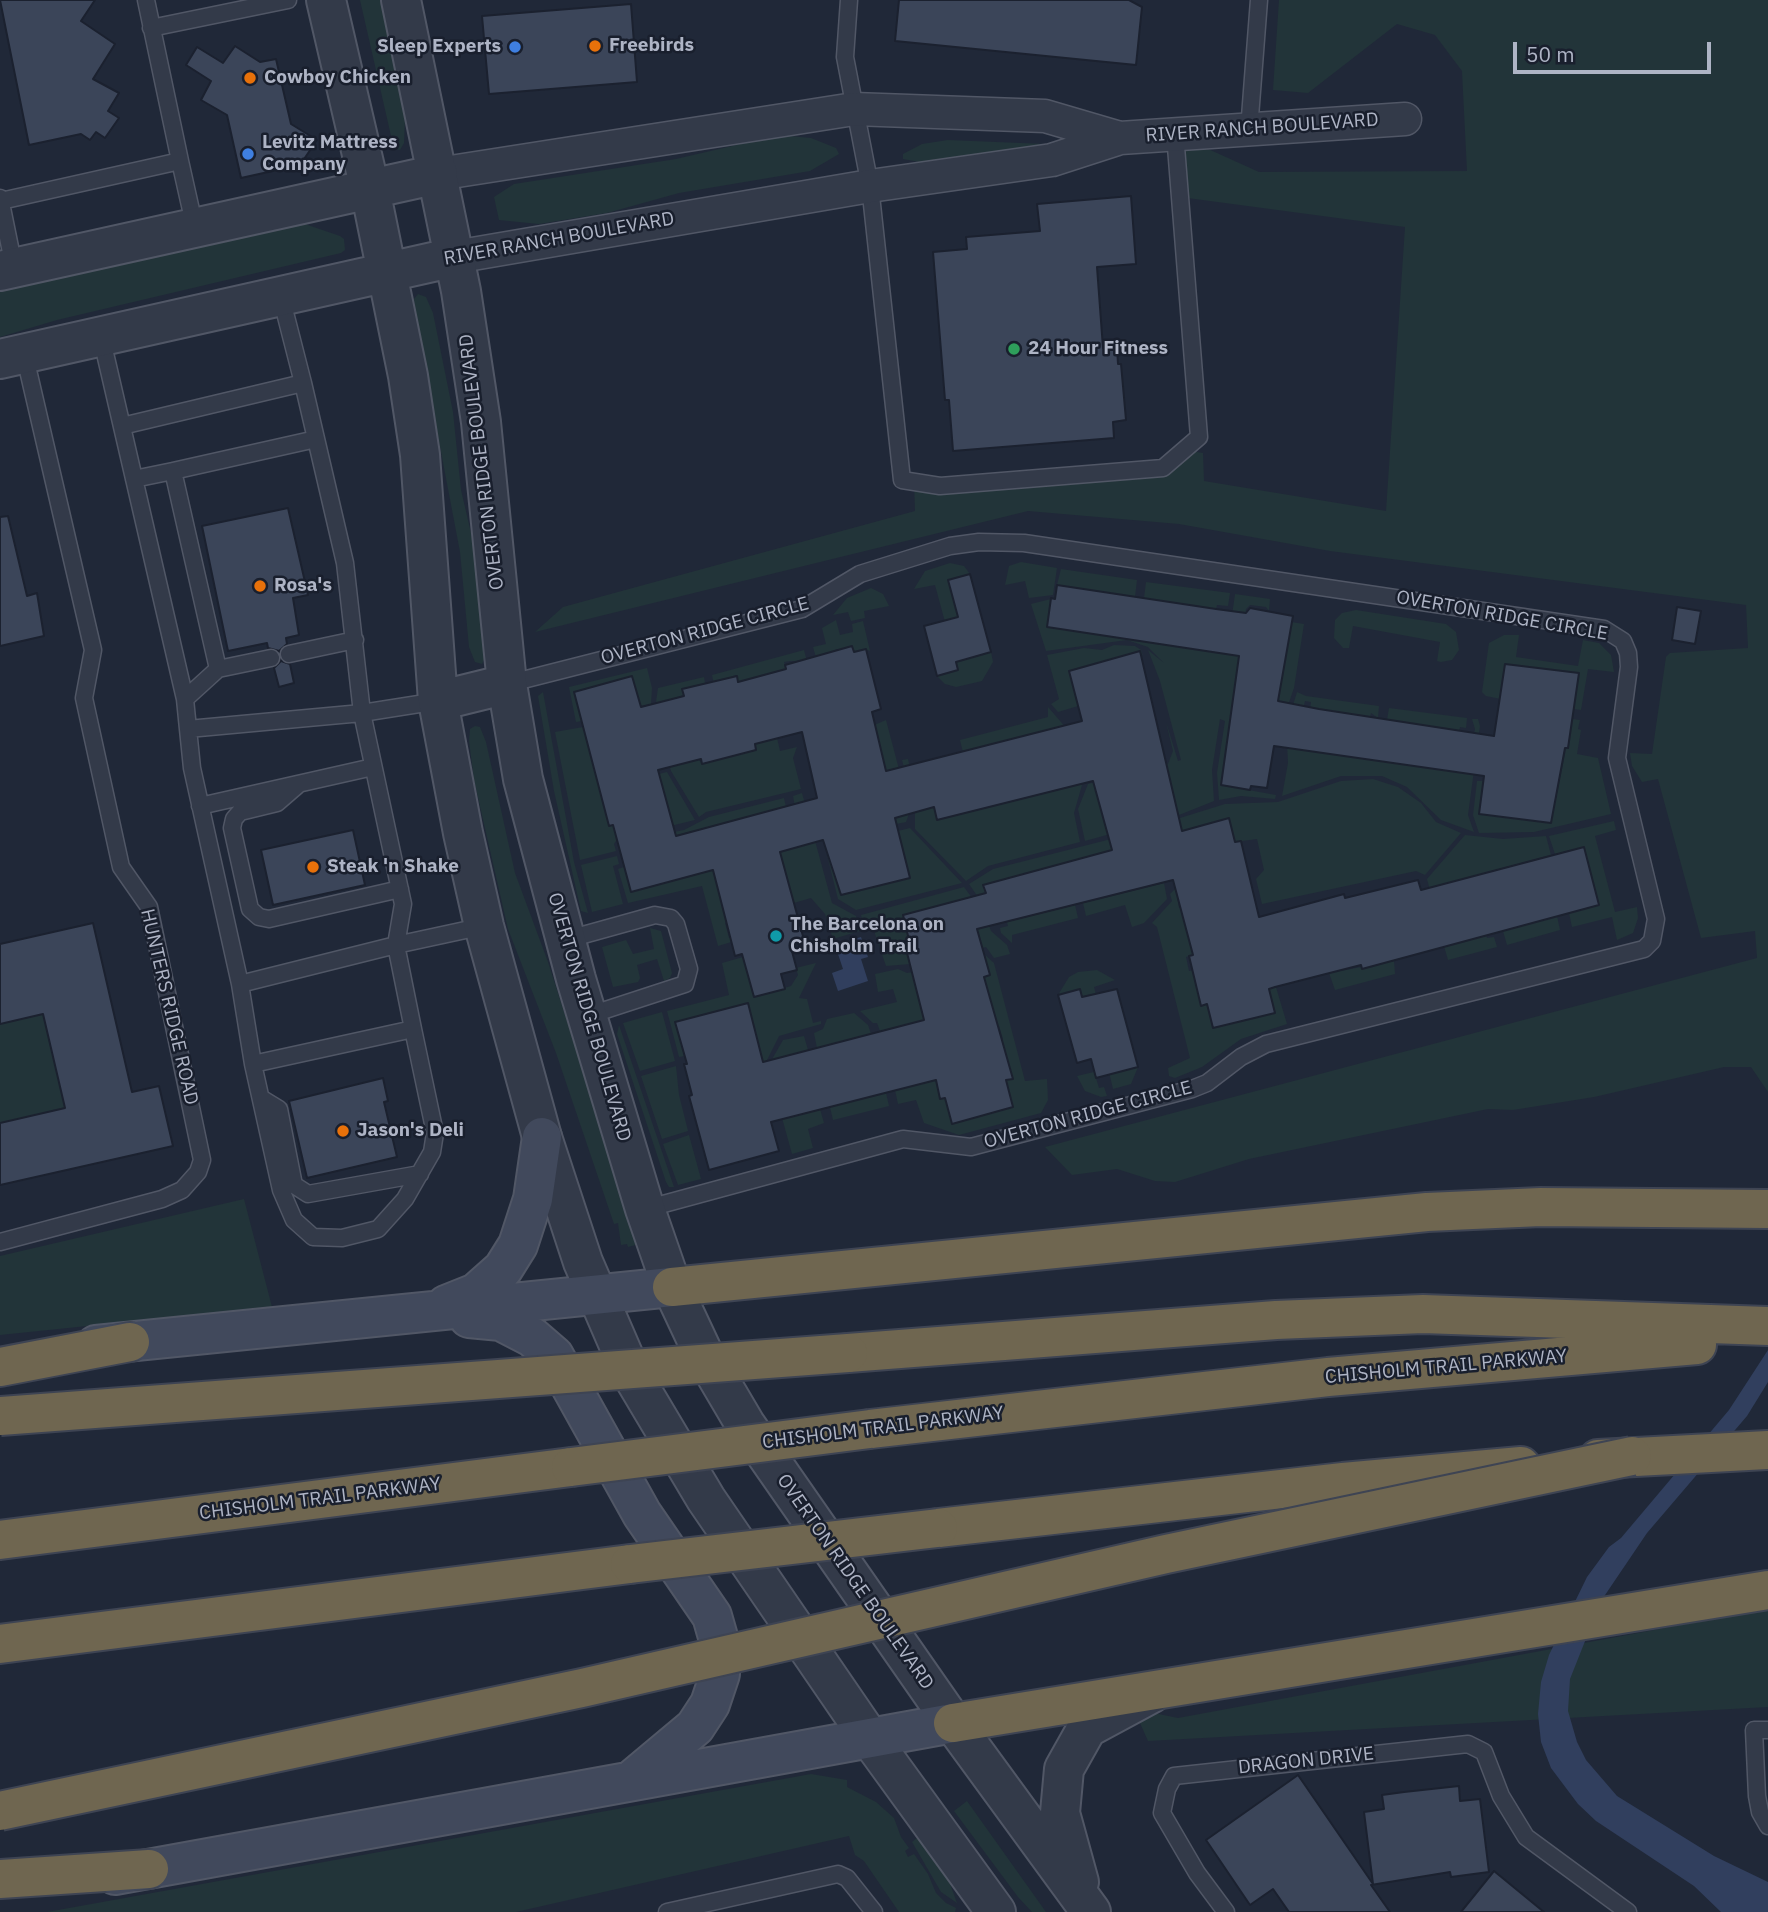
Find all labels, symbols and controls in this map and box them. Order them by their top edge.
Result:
scale bar [1516,28,1714,72]
place label: Freebirds [609,35,694,57]
place label: Sleep Experts [377,36,501,58]
marker: Freebirds [587,38,603,54]
marker: Sleep Experts [507,39,523,55]
text: 50 m [1526,40,1575,68]
place label: Cowboy Chicken [264,67,411,89]
marker: Cowboy Chicken [242,70,258,86]
street label: RIVER RANCH BOULEVARD [1145,108,1379,148]
place label: Levitz Mattress Company [262,132,398,176]
marker: Levitz Mattress Company [240,146,256,162]
street label: RIVER RANCH BOULEVARD [442,207,676,271]
street label: OVERTON RIDGE BOULEVARD [455,333,509,591]
place label: 24 Hour Fitness [1028,338,1168,360]
marker: 24 Hour Fitness [1006,341,1022,357]
place label: Rosa's [274,575,332,597]
marker: Rosa's [252,578,268,594]
street label: OVERTON RIDGE CIRCLE [1394,586,1610,646]
street label: OVERTON RIDGE CIRCLE [598,592,812,670]
place label: Steak 'n Shake [327,856,459,878]
marker: Steak 'n Shake [305,859,321,875]
street label: OVERTON RIDGE BOULEVARD [543,890,635,1144]
street label: HUNTERS RIDGE ROAD [135,907,203,1107]
place label: The Barcelona on Chisholm Trail [790,914,944,958]
marker: The Barcelona on Chisholm Trail [768,928,784,944]
street label: OVERTON RIDGE CIRCLE [981,1076,1195,1154]
place label: Jason's Deli [357,1120,464,1142]
marker: Jason's Deli [335,1123,351,1139]
street label: CHISHOLM TRAIL PARKWAY [1324,1345,1568,1389]
street label: CHISHOLM TRAIL PARKWAY [761,1402,1005,1454]
street label: OVERTON RIDGE BOULEVARD [772,1470,938,1694]
street label: CHISHOLM TRAIL PARKWAY [198,1473,442,1525]
street label: DRAGON DRIVE [1237,1743,1375,1779]

